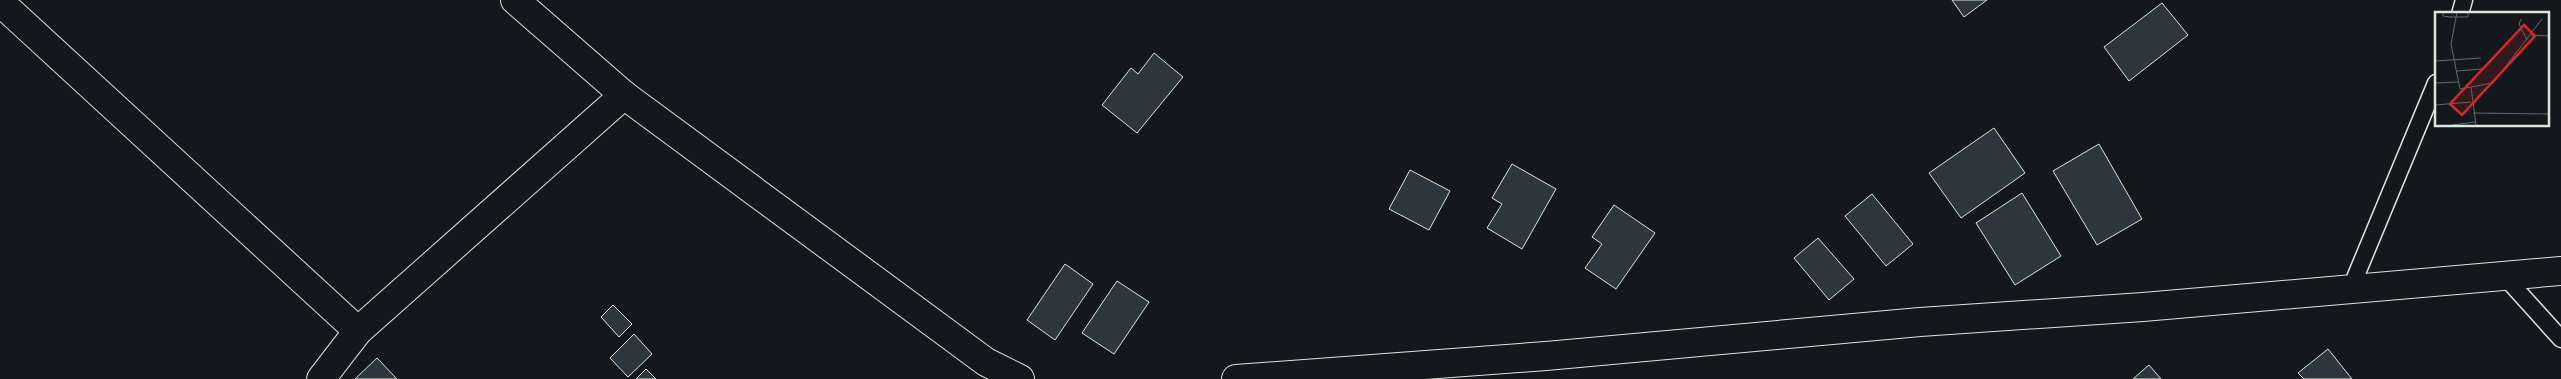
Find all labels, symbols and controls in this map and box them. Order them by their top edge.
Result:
inset map [2435,12,2548,126]

